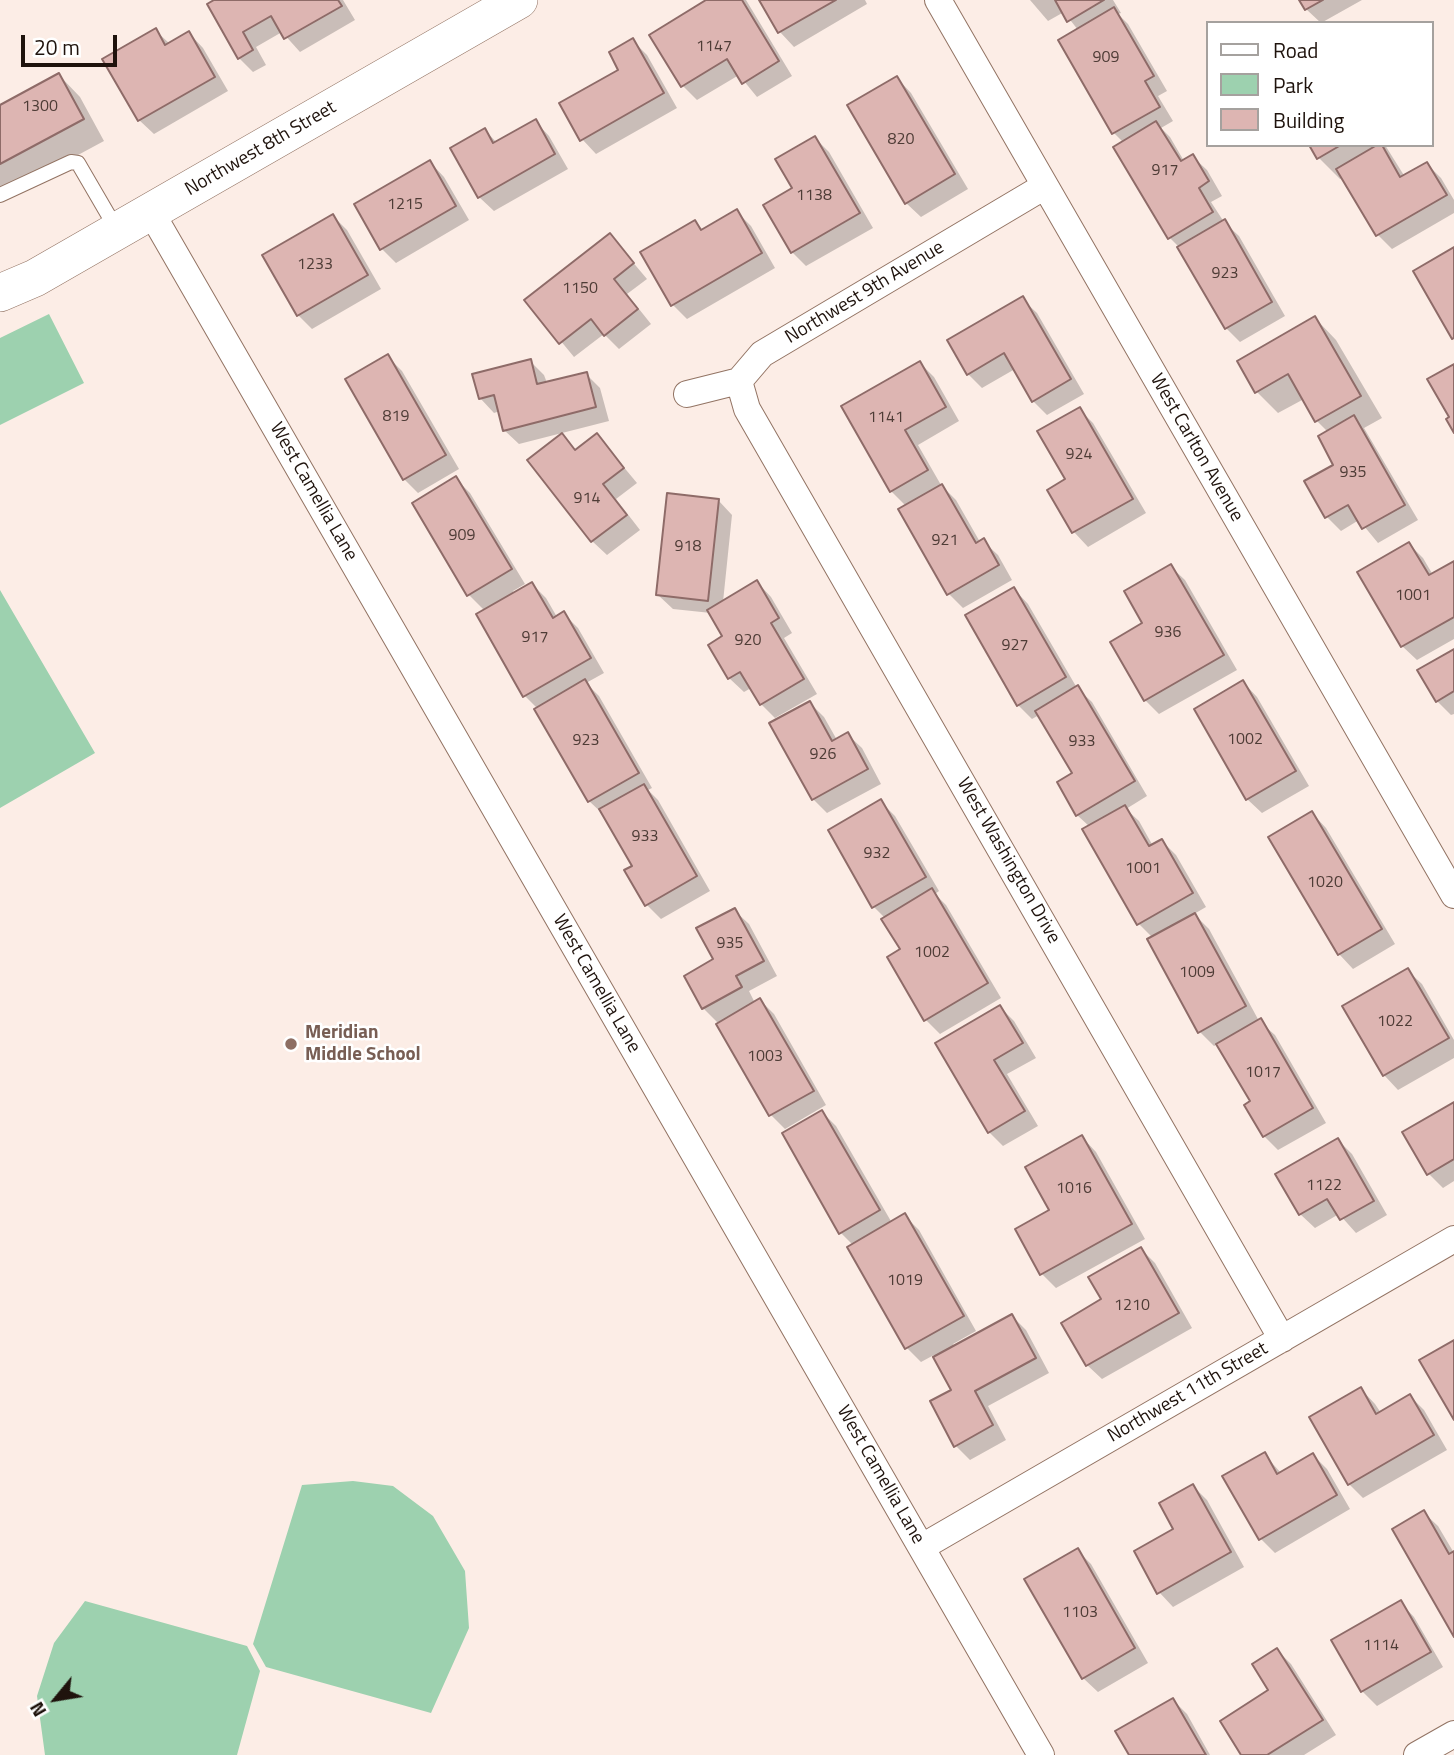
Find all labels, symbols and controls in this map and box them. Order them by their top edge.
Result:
scale bar [24,21,121,65]
legend [1206,21,1433,147]
text: 20 m [34,31,80,63]
text: Road [1273,34,1318,66]
house number: 1147 [696,37,732,57]
house number: 909 [1093,48,1119,68]
text: Park [1273,69,1313,101]
house number: 1300 [22,97,58,117]
street label: Northwest 8th Street [181,97,341,201]
text: Building [1273,104,1344,136]
house number: 820 [888,130,914,150]
house number: 917 [1152,161,1178,181]
house number: 1138 [796,186,832,206]
house number: 1215 [387,195,423,215]
street label: Northwest 9th Avenue [782,237,948,349]
house number: 1233 [297,255,333,275]
house number: 923 [1212,264,1238,284]
house number: 1150 [562,279,598,299]
street label: West Carlton Avenue [1144,370,1248,526]
house number: 819 [383,407,409,427]
house number: 1141 [868,408,904,428]
street label: West Camellia Lane [264,419,362,565]
house number: 924 [1066,445,1092,465]
house number: 935 [1340,463,1366,483]
house number: 914 [574,489,600,509]
house number: 909 [449,526,475,546]
house number: 921 [932,531,958,551]
house number: 918 [675,537,701,557]
house number: 1001 [1395,586,1431,606]
house number: 936 [1155,623,1181,643]
house number: 917 [522,628,548,648]
house number: 920 [735,631,761,651]
house number: 927 [1002,636,1028,656]
house number: 1002 [1227,730,1263,750]
house number: 923 [573,731,599,751]
house number: 933 [1069,732,1095,752]
house number: 926 [810,745,836,765]
street label: West Washington Drive [951,774,1065,948]
house number: 933 [632,827,658,847]
house number: 932 [864,844,890,864]
house number: 1001 [1125,859,1161,879]
house number: 1020 [1307,873,1343,893]
street label: West Camellia Lane [547,911,645,1057]
house number: 935 [717,934,743,954]
house number: 1002 [914,943,950,963]
house number: 1009 [1179,963,1215,983]
house number: 1022 [1377,1012,1413,1032]
place label: Meridian Middle School [305,1022,421,1066]
marker: Meridian Middle School [283,1036,299,1052]
house number: 1003 [747,1047,783,1067]
house number: 1017 [1245,1063,1281,1083]
house number: 1122 [1306,1176,1342,1196]
house number: 1016 [1056,1179,1092,1199]
house number: 1019 [887,1271,923,1291]
house number: 1210 [1114,1296,1150,1316]
street label: Northwest 11th Street [1104,1338,1272,1448]
street label: West Camellia Lane [831,1402,929,1548]
house number: 1103 [1062,1603,1098,1623]
house number: 1114 [1363,1636,1399,1656]
north arrow [21,1664,91,1734]
text: N [22,1697,53,1723]

